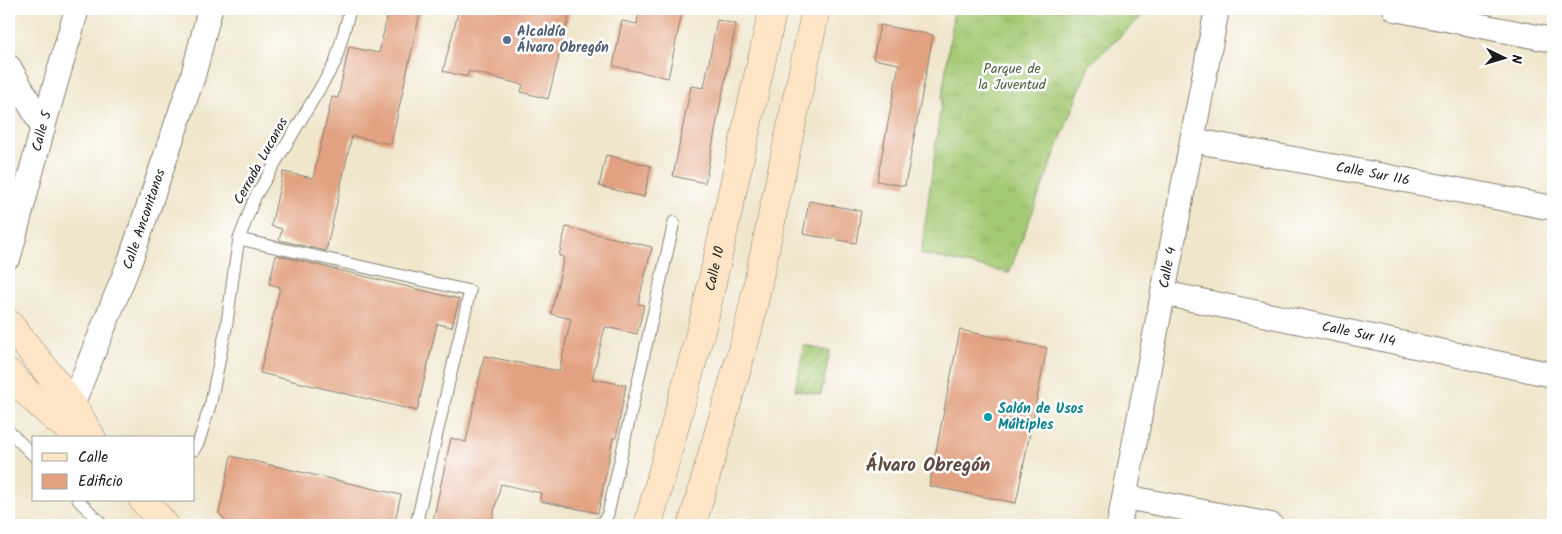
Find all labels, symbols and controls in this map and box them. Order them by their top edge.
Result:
place label: Alcaldía Álvaro Obregón [517,21,609,59]
north arrow [1480,32,1530,82]
marker: Alcaldía Álvaro Obregón [501,34,513,46]
text: N [1505,54,1527,65]
park label: Parque de la Juventud [978,58,1047,96]
street label: Calle 5 [26,107,58,154]
street label: Cerrada Lucanos [228,113,294,209]
street label: Calle Sur 116 [1334,156,1412,192]
street label: Calle Anconitanos [117,166,172,273]
street label: Calle 10 [700,244,731,293]
street label: Calle 4 [1153,245,1183,290]
street label: Calle Sur 114 [1320,316,1398,353]
place label: Salón de Usos Múltiples [998,398,1084,436]
marker: Salón de Usos Múltiples [982,411,994,423]
legend [32,436,195,502]
text: Calle [78,446,108,470]
district label: Álvaro Obregón [866,451,990,481]
text: Edificio [78,470,123,494]

